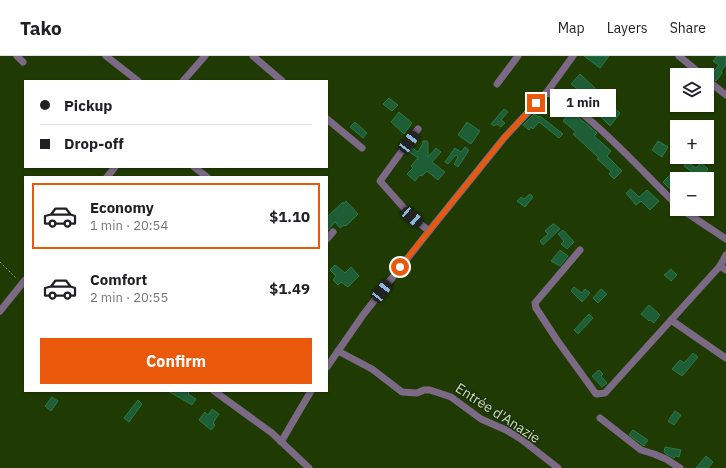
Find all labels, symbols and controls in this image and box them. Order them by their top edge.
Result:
text: Tako [20,16,62,40]
text: Map [558,19,585,37]
text: Layers [607,19,648,37]
text: Share [670,19,706,37]
map controls [670,68,714,216]
button: layers [670,68,714,112]
callout: 1 min [550,89,616,117]
route end [527,94,545,112]
text: 1 min [566,94,600,111]
text: Pickup [64,96,112,115]
button: + [670,120,714,164]
car [397,129,421,155]
text: Drop-off [64,134,124,153]
button: − [670,172,714,216]
icon: car [42,198,78,234]
text: Economy [90,198,154,217]
car [399,205,425,229]
text: $1.10 [269,207,310,226]
text: 1 min · 20:54 [90,217,168,234]
route start [391,258,409,276]
icon: car [42,270,78,306]
text: Comfort [90,270,147,289]
car [370,278,394,304]
text: $1.49 [269,279,310,298]
text: 2 min · 20:55 [90,289,168,306]
button: Confirm [40,338,312,384]
street label: Entrée d'Anazie [452,379,544,447]

